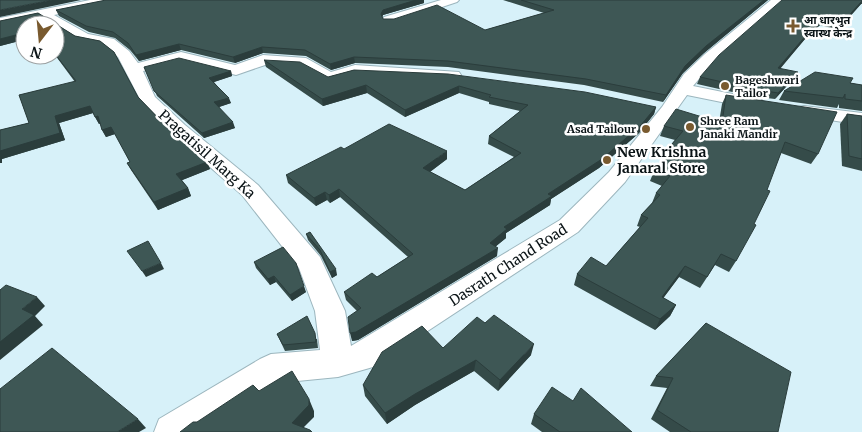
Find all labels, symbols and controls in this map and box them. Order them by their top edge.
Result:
place label: आ धारभुत स्वास्थ केन्द्र [804,13,853,40]
north arrow [15,15,65,65]
marker: आ धारभुत स्वास्थ केन्द्र [786,19,800,33]
text: N [29,42,44,63]
place label: Bageshwari Tailor [735,73,799,100]
marker: Bageshwari Tailor [719,80,731,92]
street label: Pragatisil Marg Ka [155,106,260,203]
place label: Shree Ram Janaki Mandir [699,114,778,141]
marker: Shree Ram Janaki Mandir [684,121,696,133]
place label: Asad Tailour [566,122,636,136]
marker: Asad Tailour [640,123,652,135]
place label: New Krishna Janaral Store [616,143,706,177]
marker: New Krishna Janaral Store [601,154,613,166]
street label: Dasrath Chand Road [446,220,571,310]

